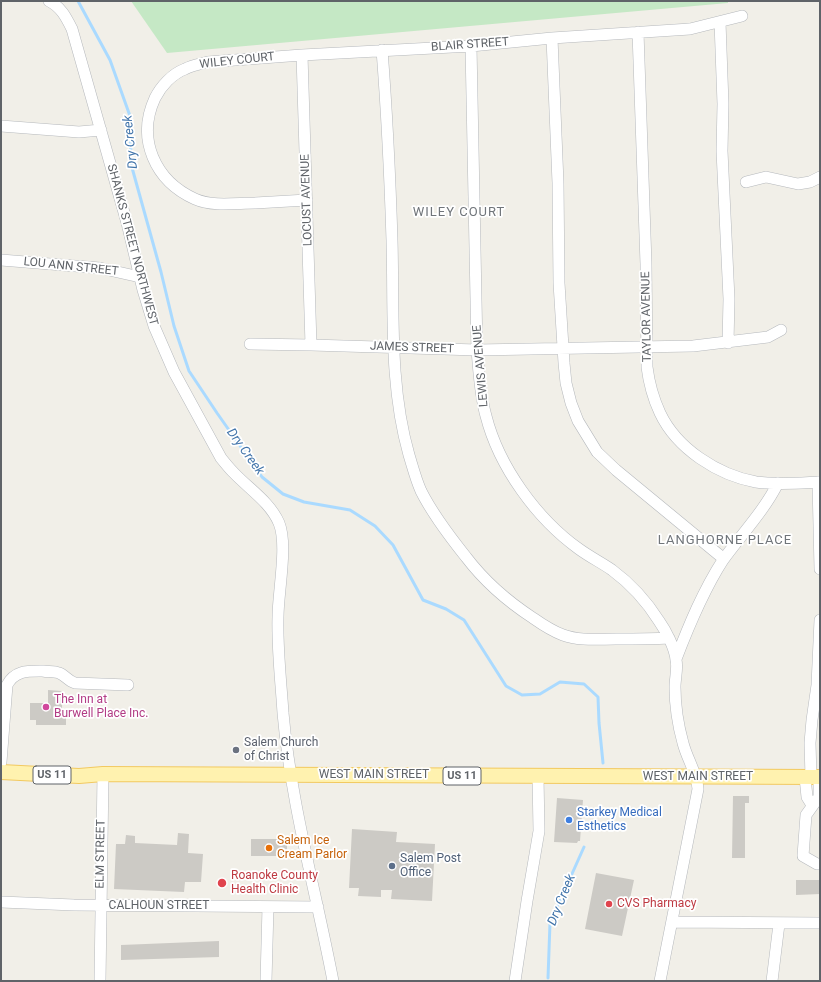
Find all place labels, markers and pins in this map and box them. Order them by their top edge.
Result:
place label: The Inn at Burwell Place Inc. [54,693,148,721]
marker: The Inn at Burwell Place Inc. [41,702,51,712]
place label: Salem Church of Christ [244,736,318,764]
marker: Salem Church of Christ [231,745,241,755]
place label: Starkey Medical Esthetics [577,806,662,834]
marker: Starkey Medical Esthetics [564,815,574,825]
place label: Salem Ice Cream Parlor [277,834,347,862]
marker: Salem Ice Cream Parlor [264,843,274,853]
place label: Salem Post Office [400,852,461,880]
marker: Salem Post Office [387,861,397,871]
place label: Roanoke County Health Clinic [231,869,318,897]
marker: Roanoke County Health Clinic [216,877,228,889]
place label: CVS Pharmacy [617,897,696,911]
marker: CVS Pharmacy [604,899,614,909]

